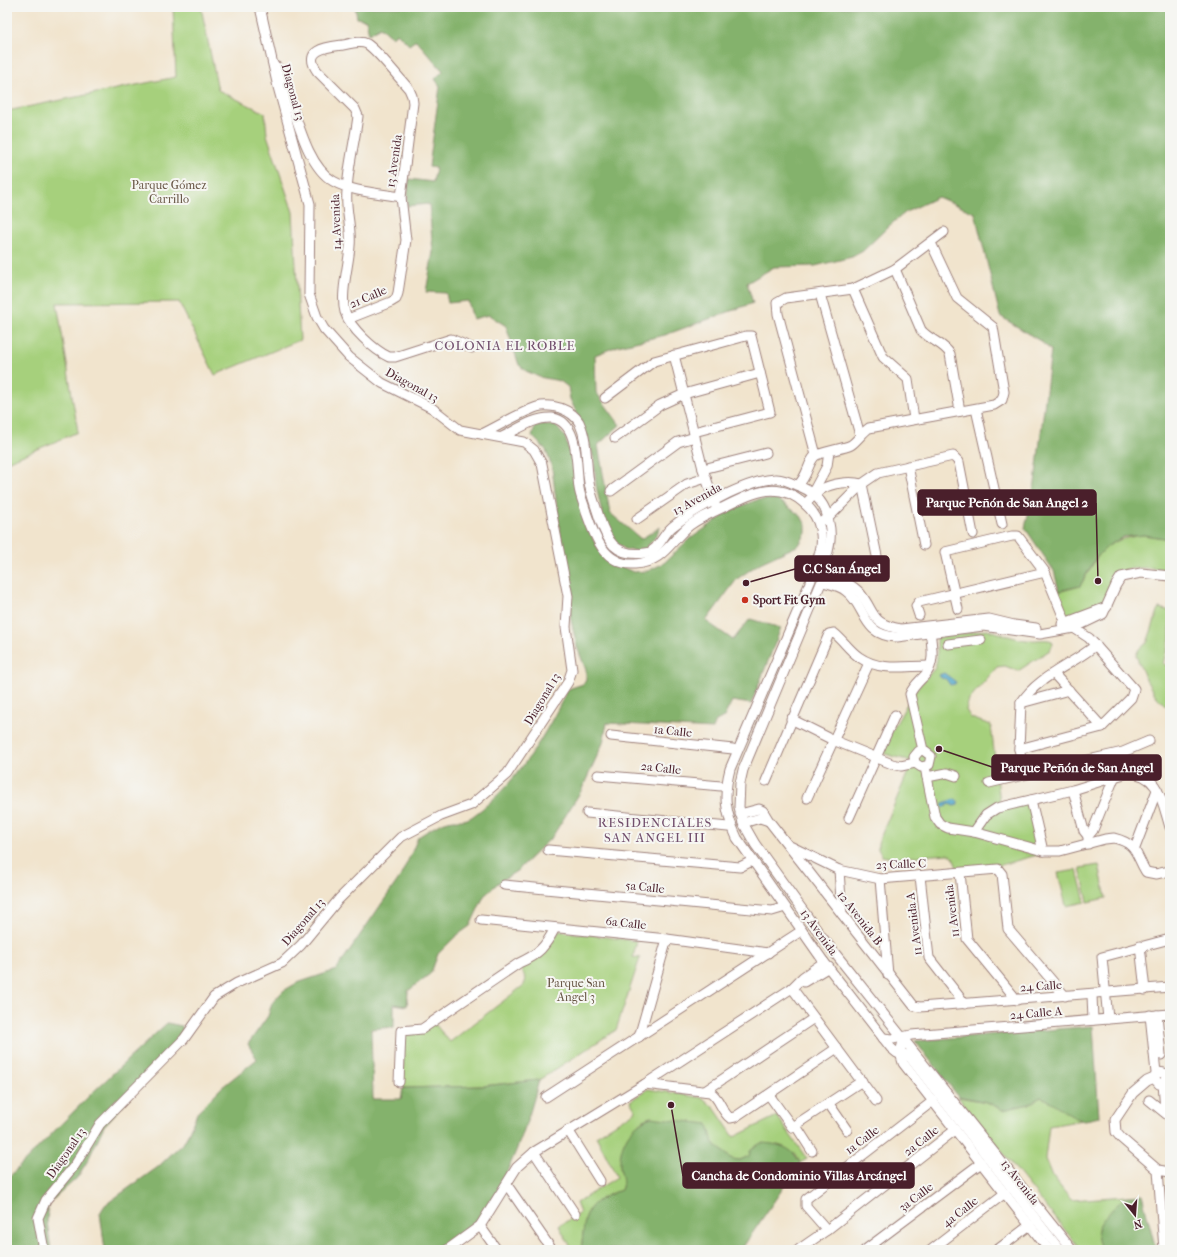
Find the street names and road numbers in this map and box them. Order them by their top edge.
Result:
street label: Diagonal 13 [279,62,307,122]
street label: 13 Avenida [383,133,405,188]
street label: 14 Avenida [328,193,344,250]
street label: 21 Calle [347,283,389,311]
street label: Diagonal 13 [383,365,441,405]
street label: 13 Avenida [670,480,724,518]
street label: Diagonal 13 [521,670,563,728]
street label: 1a Calle [653,722,693,740]
street label: 2a Calle [640,759,682,777]
street label: 23 Calle C [876,856,926,872]
street label: 5a Calle [625,878,665,896]
street label: 11 Avenida [942,883,962,938]
street label: 12 Avenida B [834,888,886,948]
street label: 11 Avenida A [903,892,925,956]
street label: Diagonal 13 [279,895,327,949]
street label: 13 Avenida [798,906,841,958]
street label: 6a Calle [605,914,647,932]
street label: 24 Calle [1020,978,1062,994]
street label: 24 Calle A [1009,1004,1063,1022]
street label: 1a Calle [842,1123,882,1157]
street label: 2a Calle [901,1123,941,1159]
street label: Diagonal 13 [44,1125,88,1181]
street label: 13 Avenida [998,1157,1042,1208]
street label: 3a Calle [896,1180,936,1214]
street label: 4a Calle [939,1194,981,1230]

